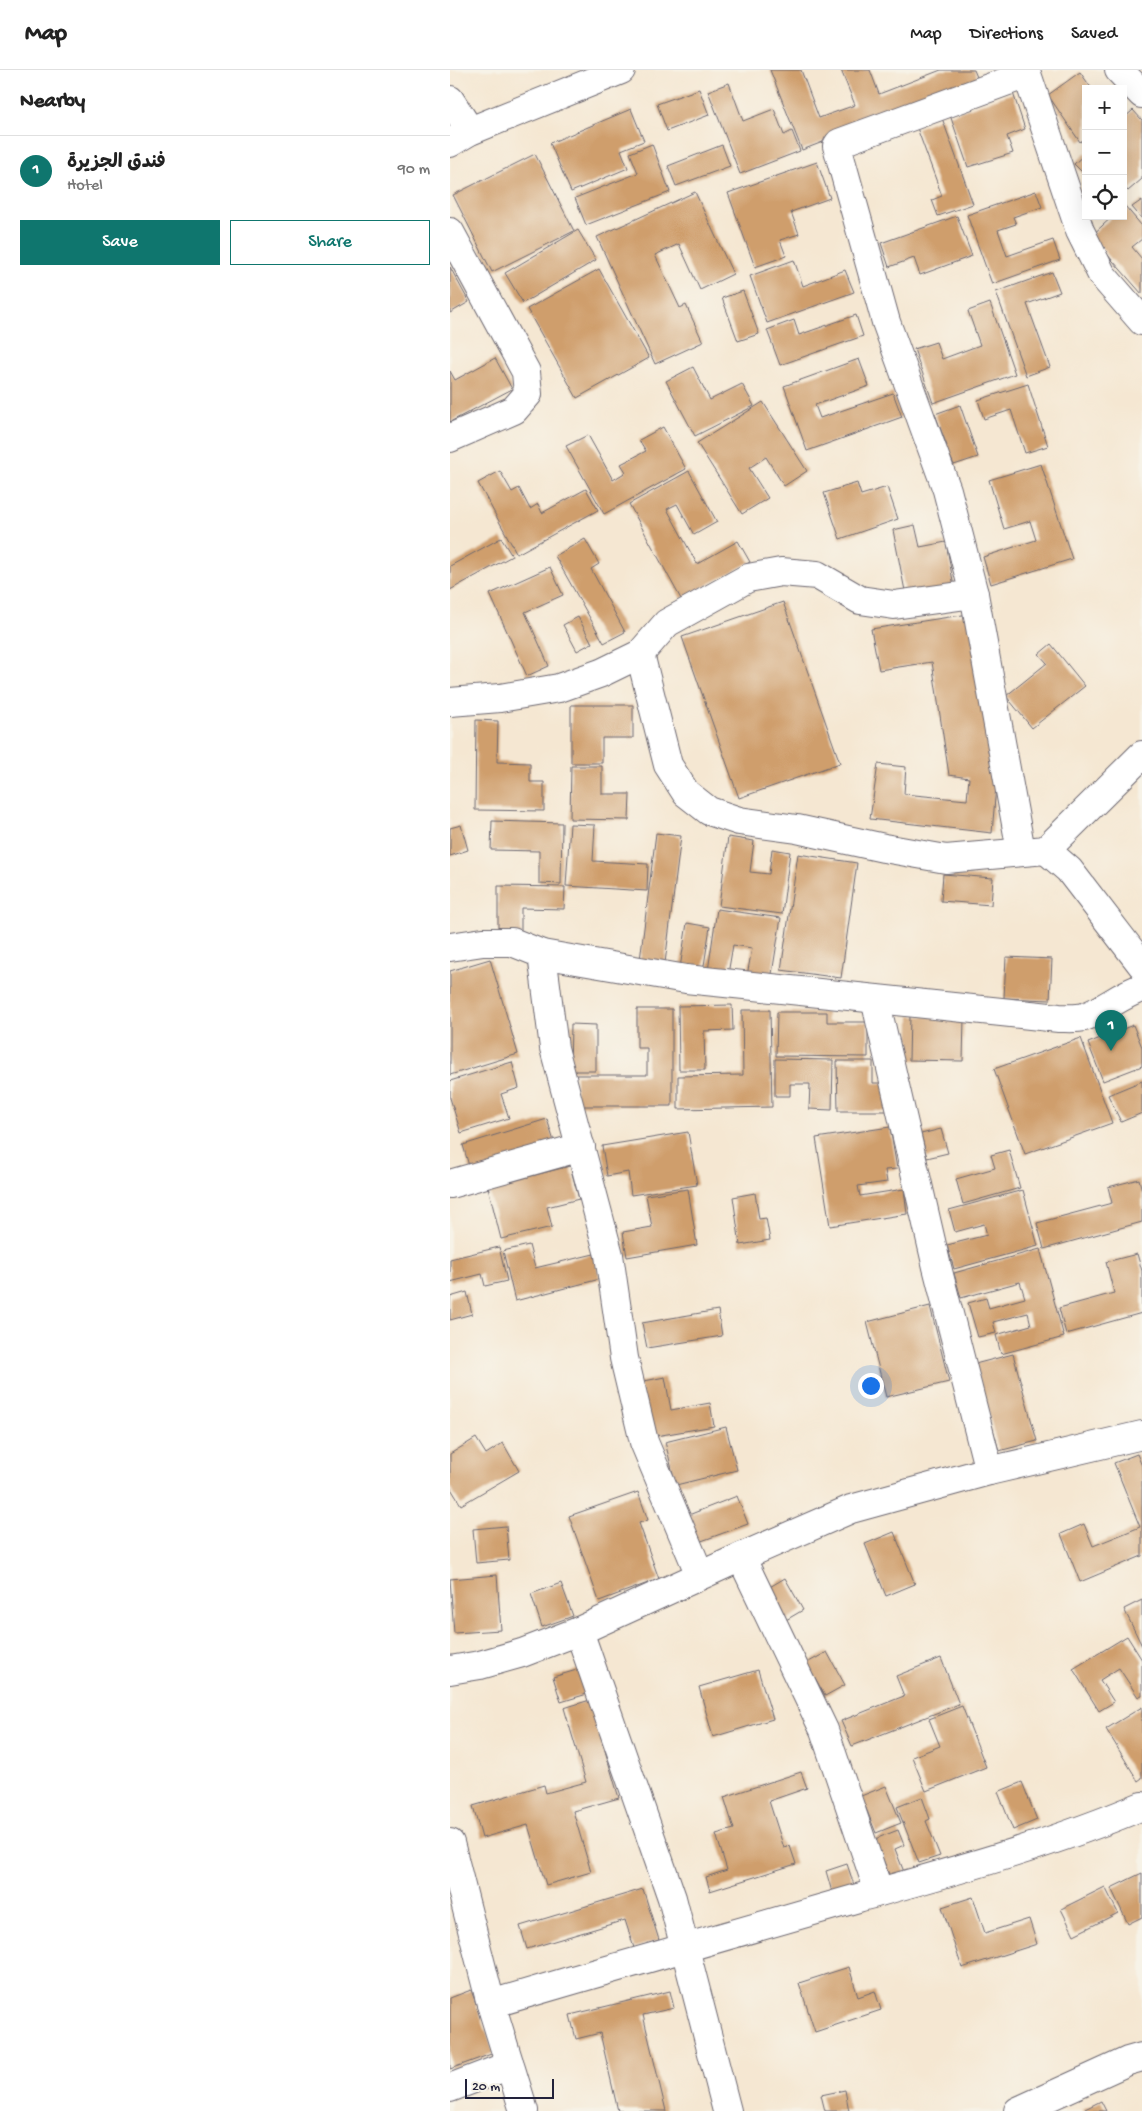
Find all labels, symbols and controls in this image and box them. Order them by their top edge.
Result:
text: Map [25,20,67,49]
text: Map [910,24,942,45]
text: Directions [970,24,1043,45]
text: Saved [1071,24,1117,45]
map controls [1082,85,1127,220]
button: + [1082,85,1127,130]
text: Nearby [20,90,85,115]
button: − [1082,130,1127,175]
text: فندق الجزيرة [67,152,166,175]
text: 1 [33,161,39,180]
text: 90 m [398,161,430,180]
button: locate [1082,175,1127,220]
text: Hotel [67,177,103,196]
button: Save [20,220,220,265]
button: Share [230,220,430,265]
pin: 1 [1095,1010,1127,1051]
your location [858,1373,884,1399]
scale bar [465,2076,554,2099]
text: 20 m [472,2079,500,2096]

